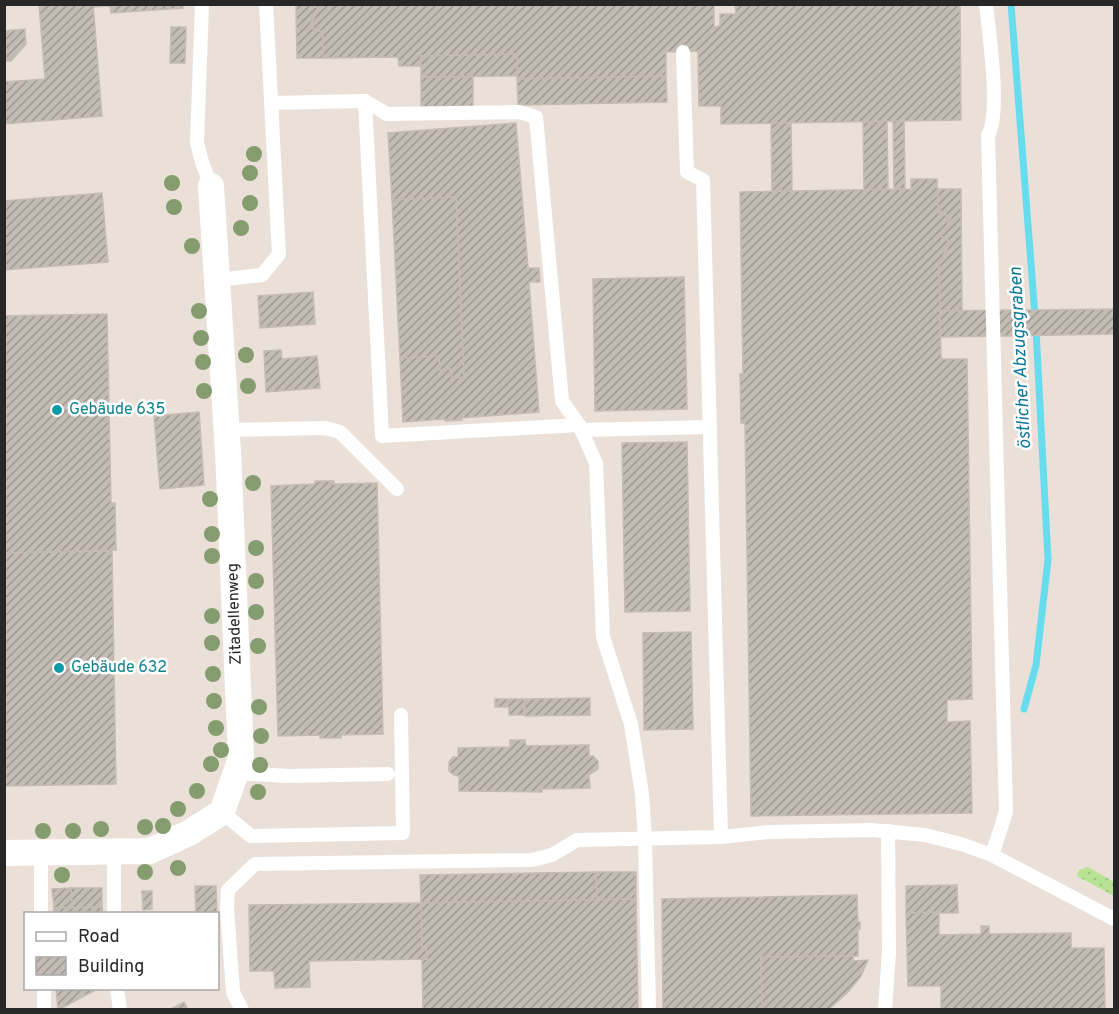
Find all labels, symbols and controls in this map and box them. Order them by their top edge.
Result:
water label: östlicher Abzugsgraben [1005,266,1037,450]
place label: Gebäude 635 [69,400,165,420]
marker: Gebäude 635 [50,403,64,417]
street label: Zitadellenweg [223,563,247,665]
place label: Gebäude 632 [71,658,167,678]
marker: Gebäude 632 [52,661,66,675]
legend [24,912,219,990]
text: Road [78,926,120,949]
text: Building [78,956,144,979]

